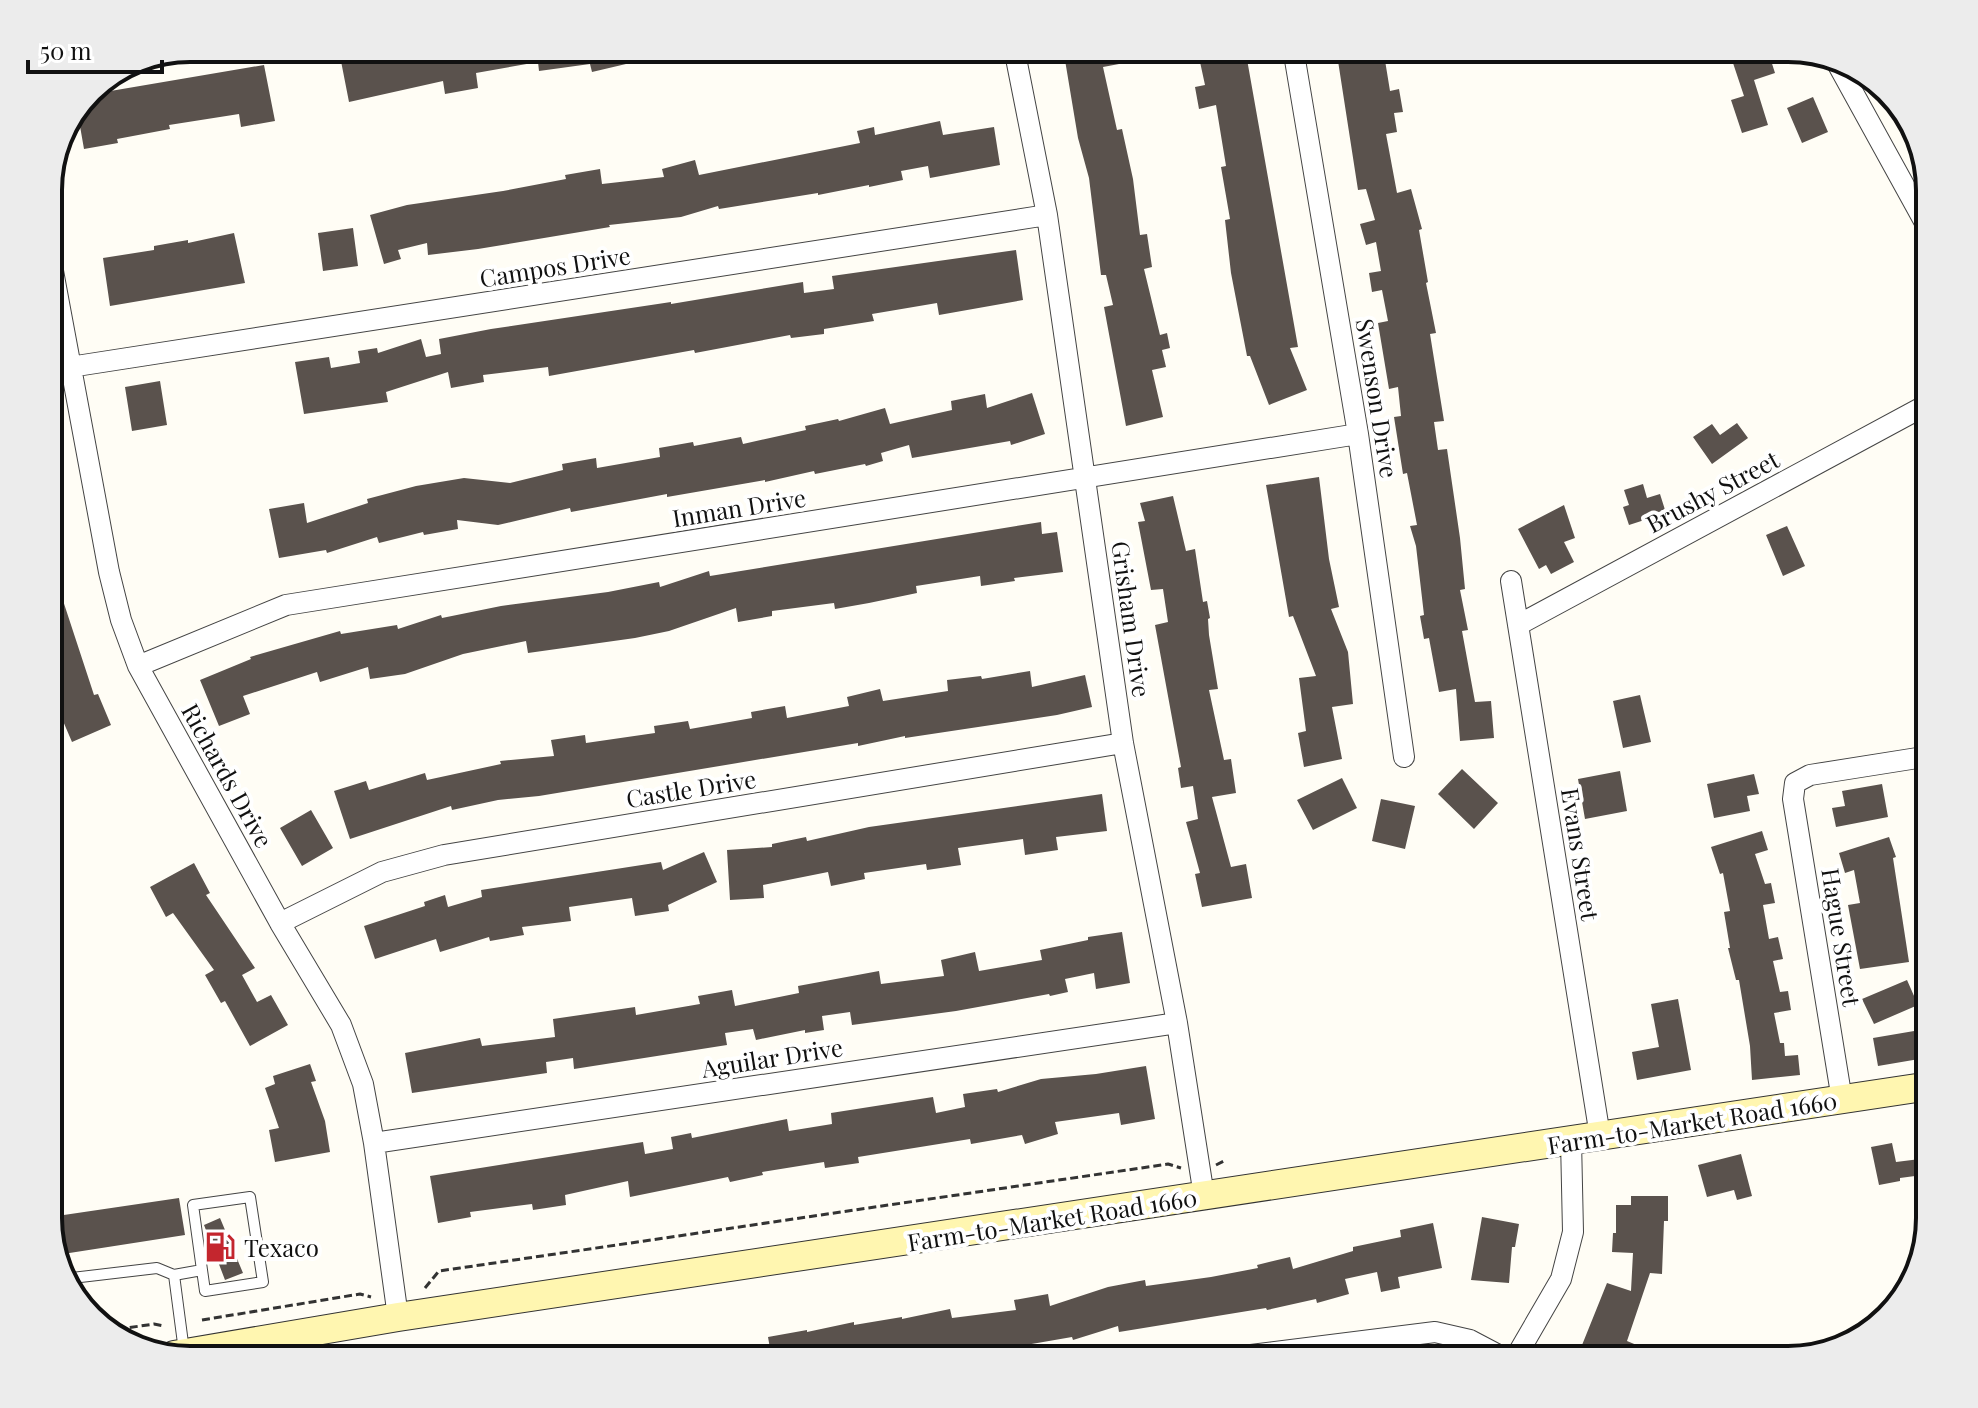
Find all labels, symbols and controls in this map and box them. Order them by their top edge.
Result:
scale bar [28,24,162,74]
text: 50 m [40,34,92,66]
street label: Campos Drive [477,238,633,294]
street label: Swenson Drive [1350,316,1406,480]
street label: Brushy Street [1640,442,1784,539]
street label: Inman Drive [670,481,808,533]
street label: Grisham Drive [1105,539,1159,699]
street label: Richards Drive [175,697,281,853]
street label: Castle Drive [624,762,758,814]
street label: Evans Street [1555,785,1607,923]
street label: Hague Street [1815,866,1869,1009]
street label: Aguilar Drive [698,1030,845,1084]
street label: Farm-to-Market Road 1660 [1545,1083,1839,1161]
street label: Farm-to-Market Road 1660 [905,1180,1199,1258]
fuel station icon: Texaco [203,1230,237,1264]
place label: Texaco [244,1231,319,1263]

